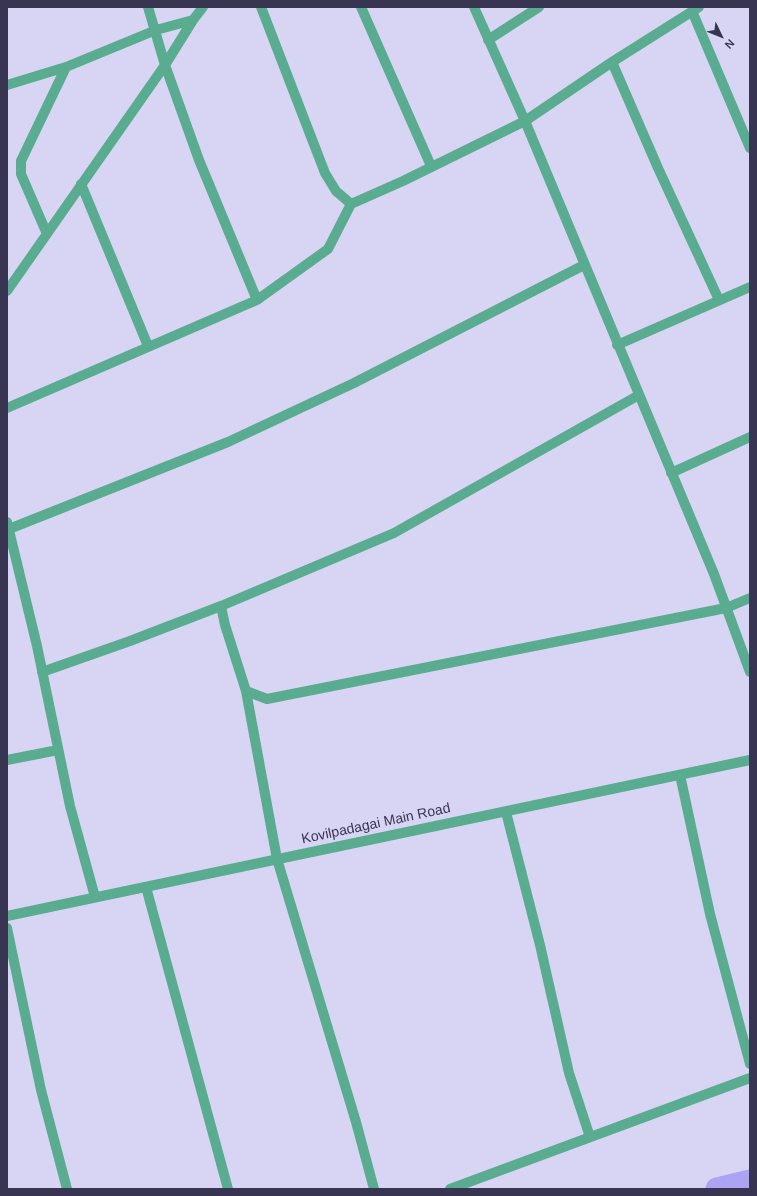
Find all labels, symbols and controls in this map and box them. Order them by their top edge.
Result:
north arrow [701,16,741,56]
text: N [723,37,737,51]
street label: Kovilpadagai Main Road [300,800,452,848]

